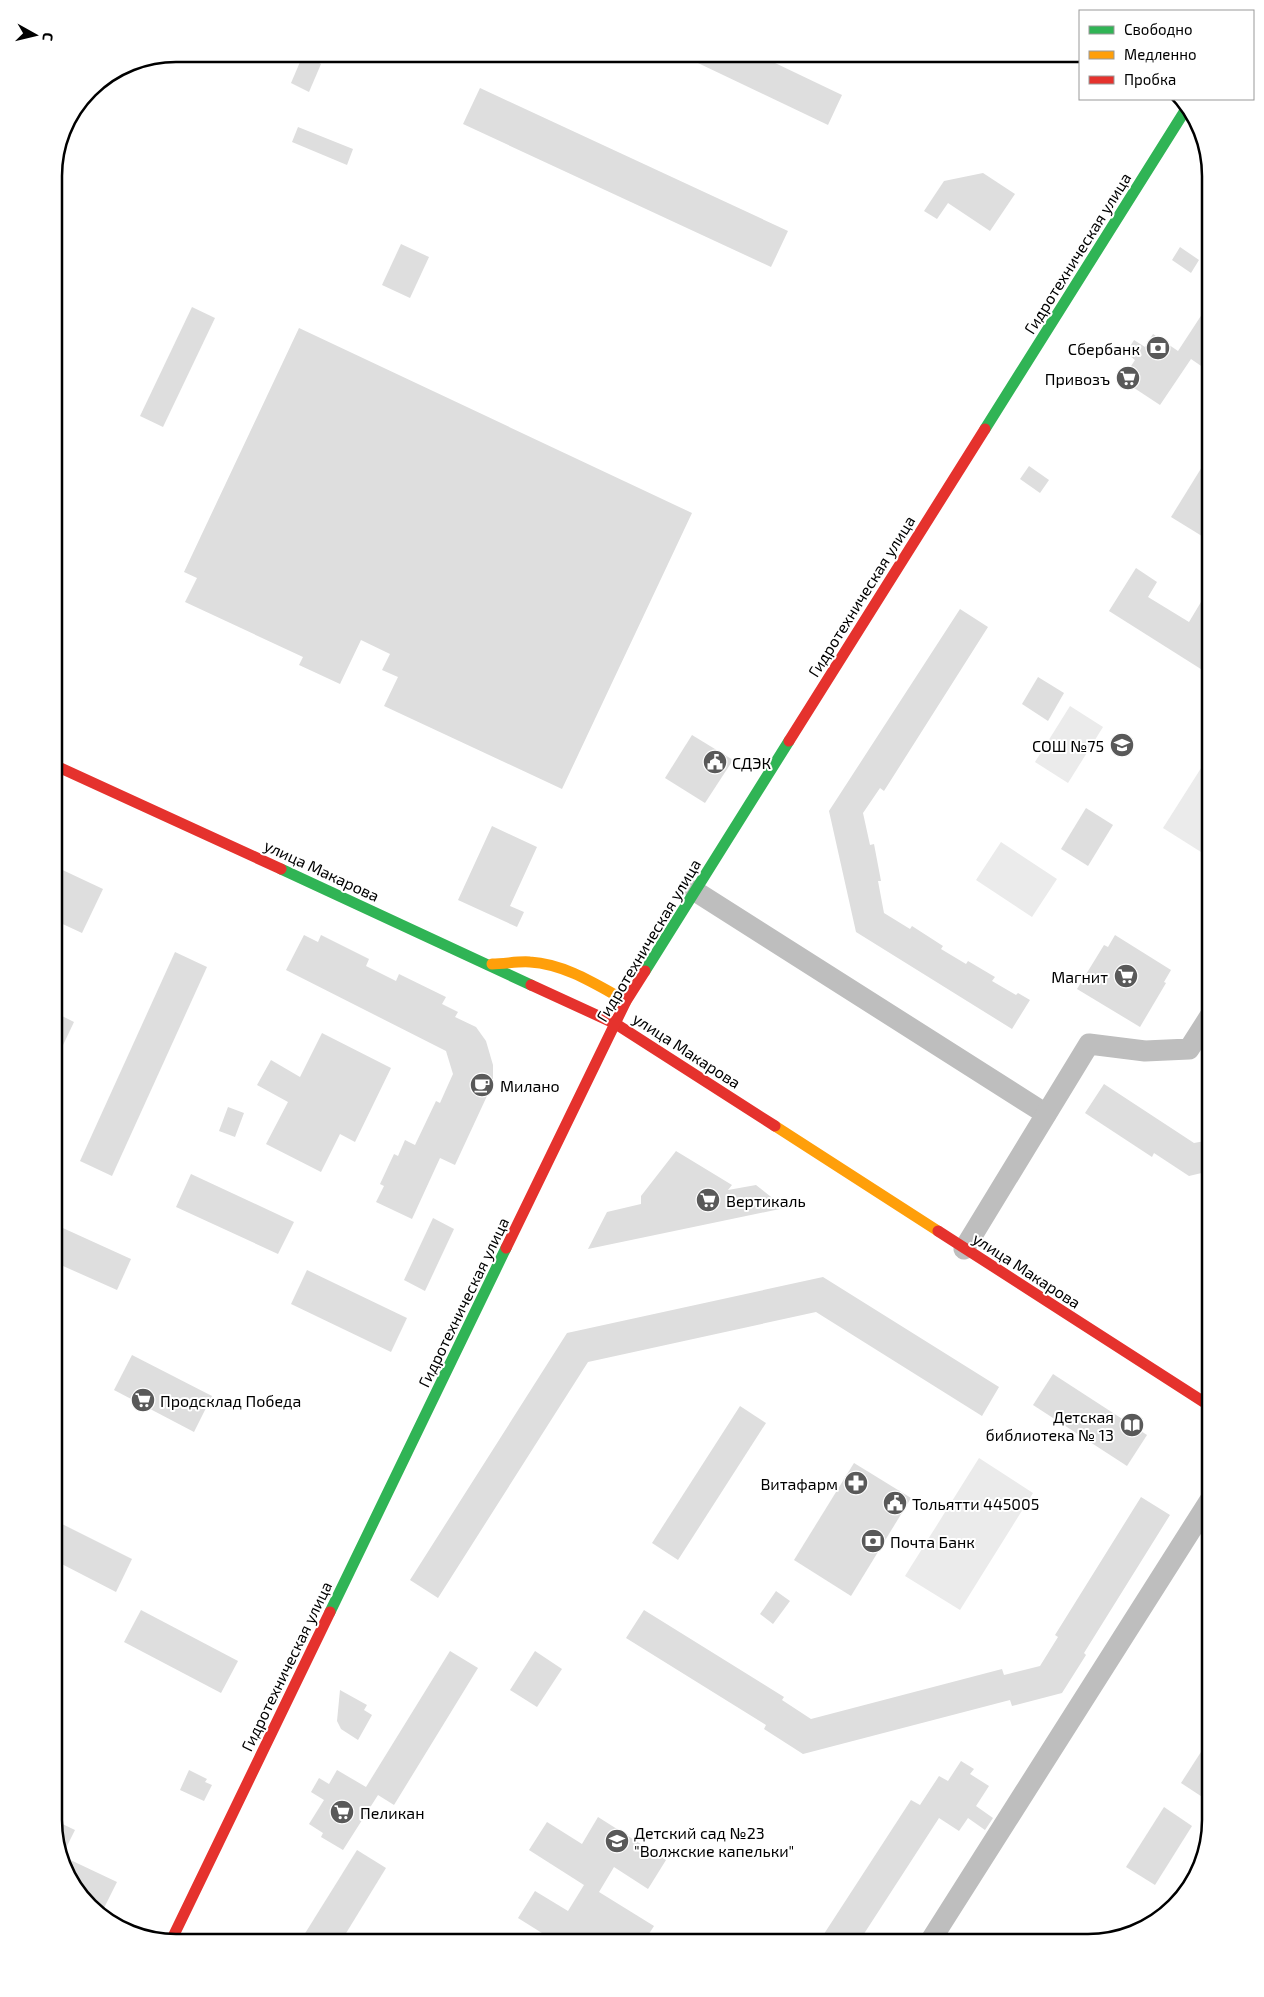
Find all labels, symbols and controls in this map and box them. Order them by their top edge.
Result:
north arrow [10,10,60,60]
legend [1079,10,1254,100]
text: Свободно [1124,20,1193,38]
text: С [39,32,57,42]
text: Медленно [1124,45,1197,63]
text: Пробка [1124,70,1176,88]
street label: Гидротехническая улица [1020,169,1135,338]
bank icon: Сбербанк [1145,335,1171,361]
place label: Сбербанк [1068,339,1140,358]
supermarket icon: Привозъ [1115,365,1141,391]
place label: Привозъ [1045,369,1110,388]
street label: Гидротехническая улица [804,512,919,681]
school or university icon: СОШ №75 [1109,732,1135,758]
place label: СОШ №75 [1032,736,1104,755]
public building icon: СДЭК [702,749,728,775]
place label: СДЭК [732,753,771,772]
street label: улица Макарова [261,835,383,906]
street label: Гидротехническая улица [592,855,705,1025]
supermarket icon: Магнит [1113,963,1139,989]
place label: Магнит [1051,967,1108,986]
street label: улица Макарова [629,1008,744,1093]
cafe icon: Милано [469,1072,495,1098]
place label: Милано [500,1076,560,1095]
supermarket icon: Вертикаль [695,1187,721,1213]
place label: Вертикаль [726,1191,806,1210]
street label: Гидротехническая улица [414,1214,513,1390]
street label: улица Макарова [969,1228,1084,1313]
supermarket icon: Продсклад Победа [130,1387,156,1413]
place label: Продсклад Победа [160,1391,301,1410]
place label: Детская библиотека № 13 [986,1407,1114,1444]
library icon: Детская библиотека № 13 [1119,1412,1145,1438]
pharmacy icon: Витафарм [843,1470,869,1496]
place label: Витафарм [760,1474,838,1493]
public building icon: Тольятти 445005 [882,1490,908,1516]
place label: Тольятти 445005 [912,1494,1039,1513]
bank icon: Почта Банк [860,1528,886,1554]
place label: Почта Банк [890,1532,975,1551]
street label: Гидротехническая улица [237,1578,336,1754]
supermarket icon: Пеликан [329,1799,355,1825]
place label: Пеликан [360,1803,424,1822]
place label: Детский сад №23 "Волжские капельки" [634,1823,794,1860]
school or university icon: Детский сад №23 "Волжские капельки" [604,1828,630,1854]

